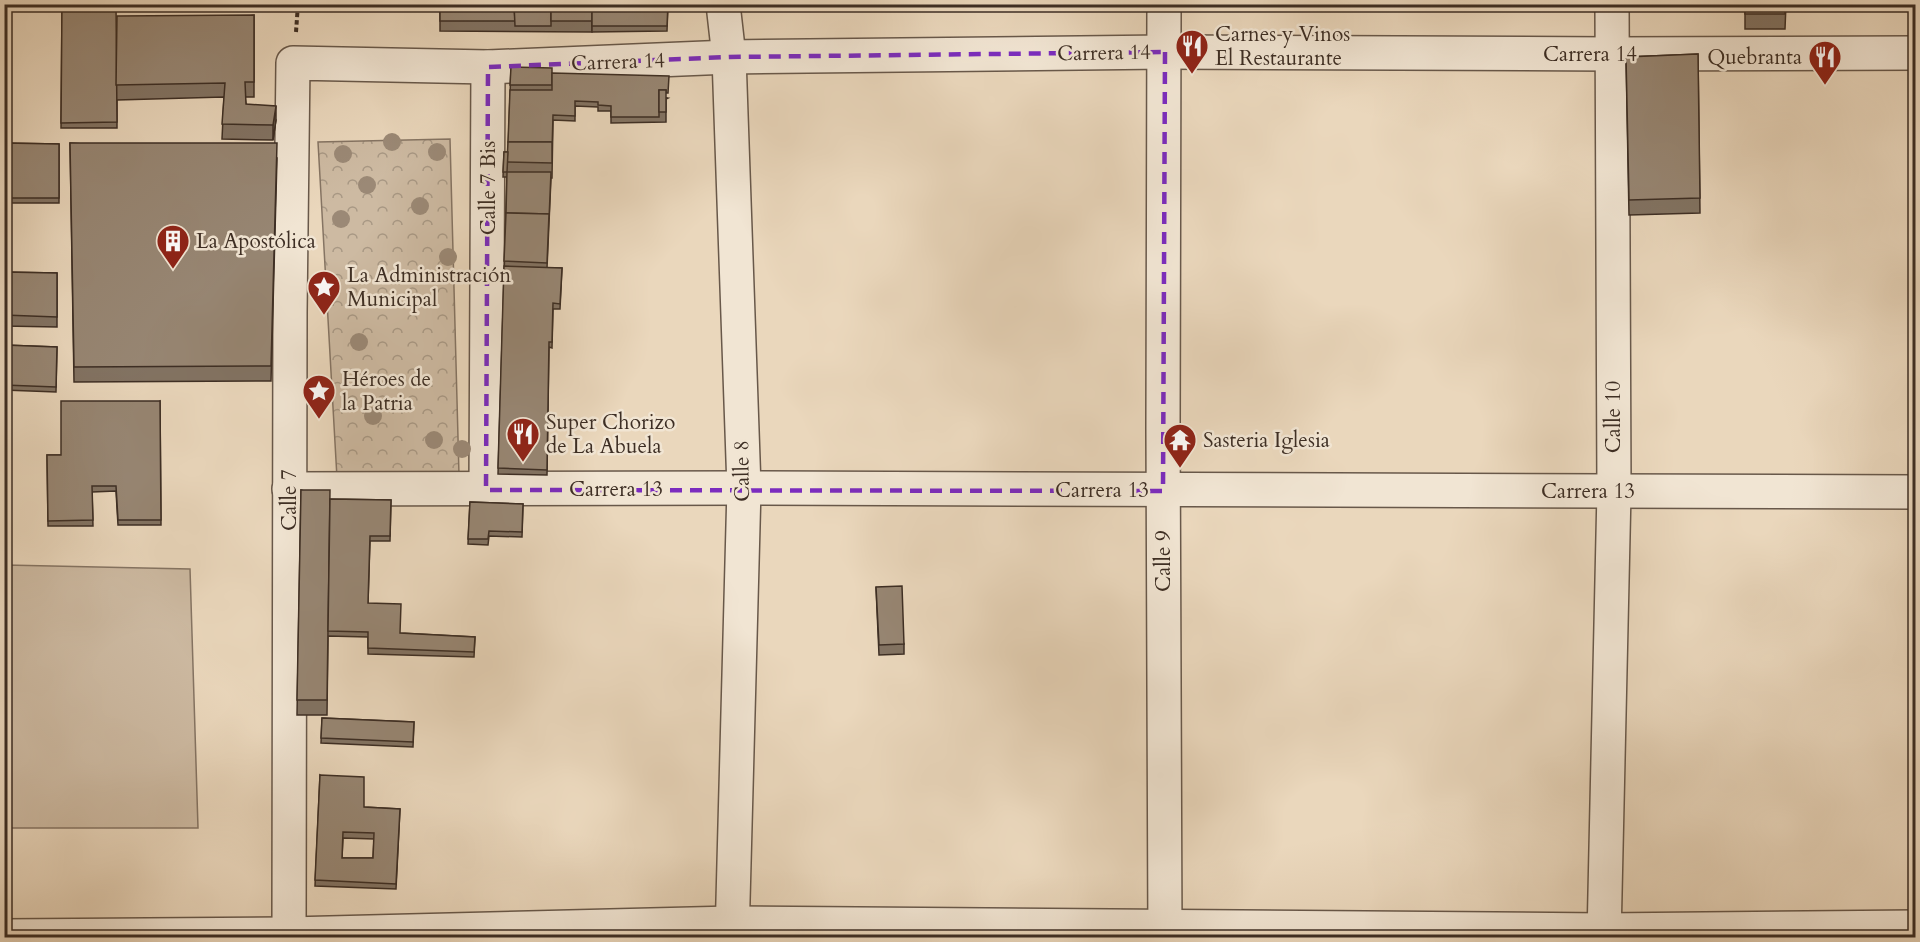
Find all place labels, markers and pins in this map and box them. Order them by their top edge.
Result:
place label: Carnes y Vinos El Restaurante [1215,20,1350,73]
restaurant icon: Carnes y Vinos El Restaurante [1174,28,1210,75]
restaurant icon: Quebranta [1807,39,1843,86]
place label: Quebranta [1707,43,1802,72]
building icon: La Apostólica [155,223,191,270]
place label: La Apostólica [196,227,316,256]
place label: La Administración Municipal [347,261,511,314]
place icon: La Administración Municipal [306,269,342,316]
place label: Héroes de la Patria [342,365,431,418]
place icon: Héroes de la Patria [301,373,337,420]
place label: Super Chorizo de La Abuela [546,408,675,461]
restaurant icon: Super Chorizo de La Abuela [505,416,541,463]
temple icon: Sasteria Iglesia [1162,422,1198,469]
place label: Sasteria Iglesia [1203,426,1330,455]

